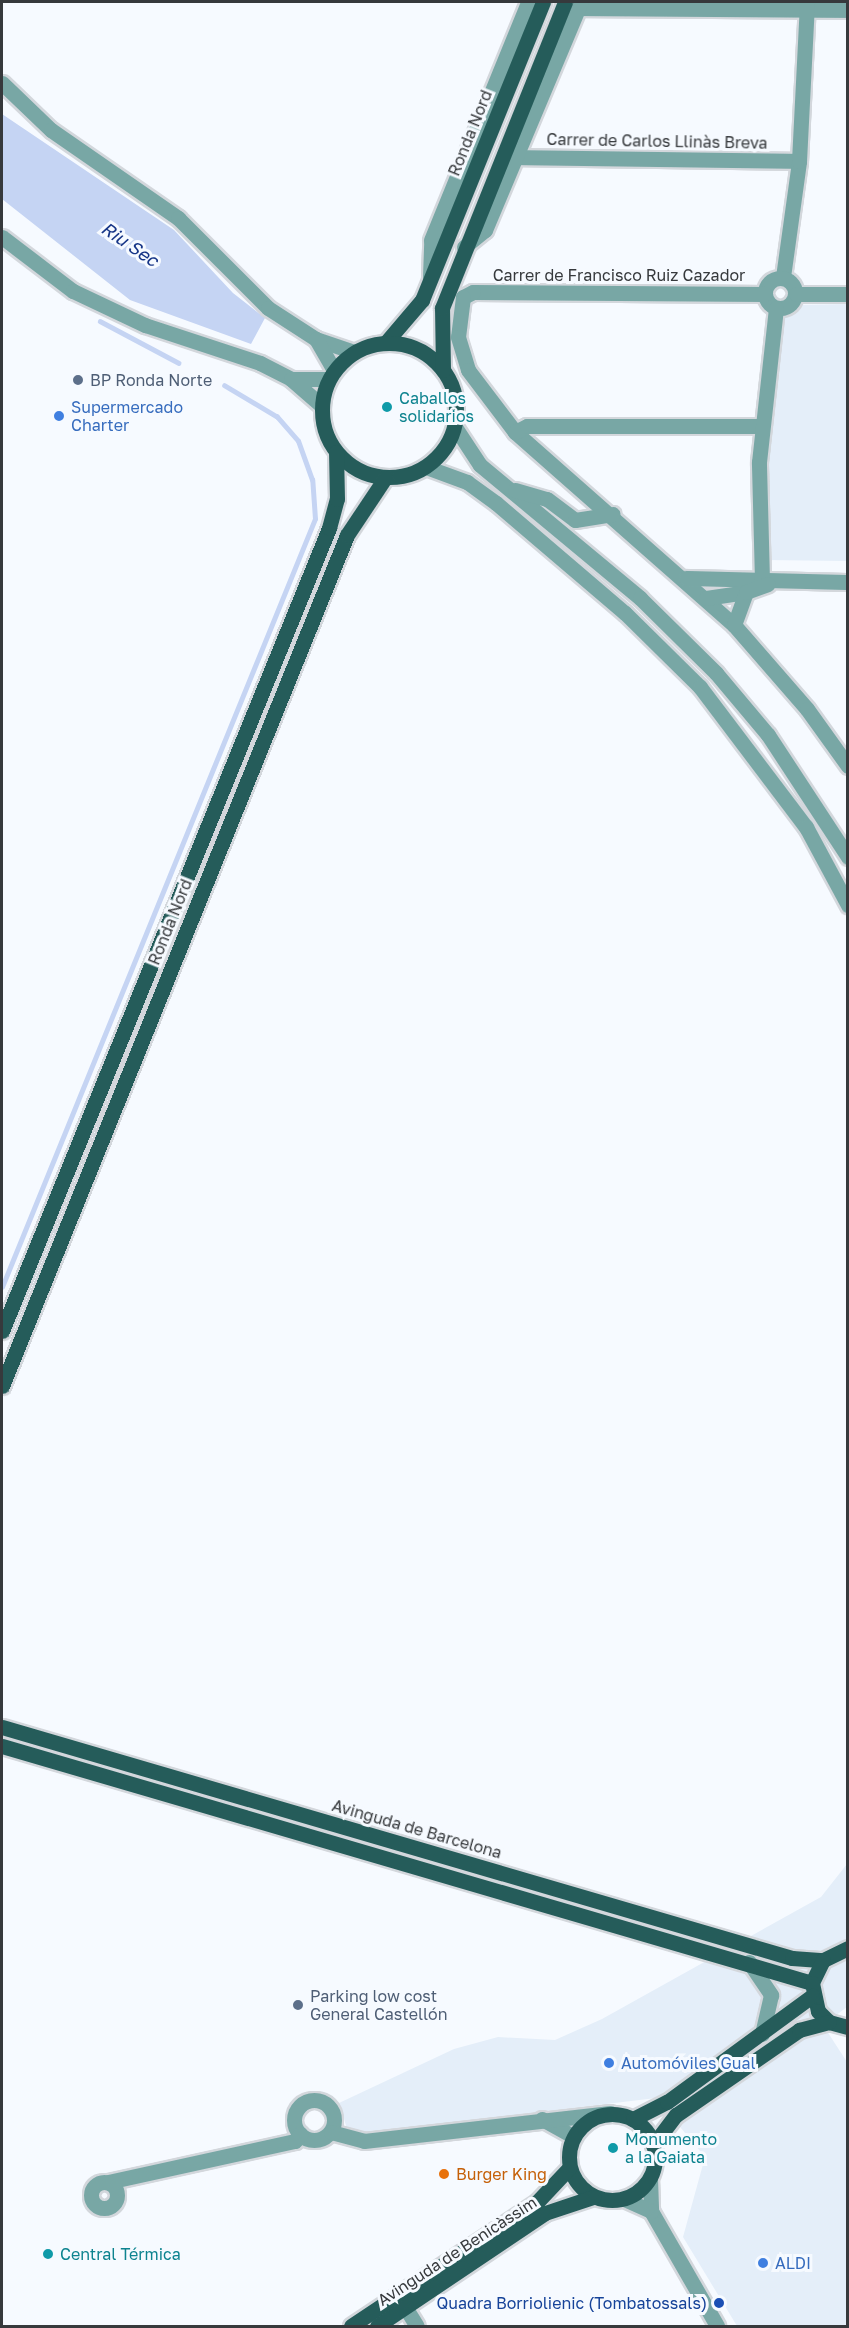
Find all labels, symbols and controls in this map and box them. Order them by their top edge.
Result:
street label: Ronda Nord [444,87,496,179]
street label: Carrer de Carlos Llinàs Breva [546,129,768,153]
water label: Riu Sec [97,217,163,271]
street label: Carrer de Francisco Ruiz Cazador [493,265,745,285]
place label: BP Ronda Norte [90,370,212,390]
marker: BP Ronda Norte [71,373,85,387]
place label: Caballos solidarios [399,388,474,426]
place label: Supermercado Charter [71,397,183,435]
marker: Caballos solidarios [380,400,394,414]
marker: Supermercado Charter [52,409,66,423]
street label: Ronda Nord [144,876,196,968]
street label: Avinguda de Barcelona [330,1796,504,1862]
place label: Parking low cost General Castellón [310,1986,448,2024]
marker: Parking low cost General Castellón [291,1998,305,2012]
place label: Automóviles Gual [621,2053,756,2073]
marker: Automóviles Gual [602,2056,616,2070]
place label: Monumento a la Gaiata [625,2129,717,2167]
marker: Monumento a la Gaiata [606,2141,620,2155]
place label: Burger King [456,2164,547,2184]
marker: Burger King [437,2167,451,2181]
street label: Avinguda de Benicàssim [374,2192,540,2310]
place label: Central Térmica [60,2244,181,2264]
marker: Central Térmica [41,2247,55,2261]
place label: ALDI [775,2253,811,2273]
marker: ALDI [756,2256,770,2270]
place label: Quadra Borriolienic (Tombatossals) [437,2293,707,2313]
marker: Quadra Borriolienic (Tombatossals) [712,2296,726,2310]

